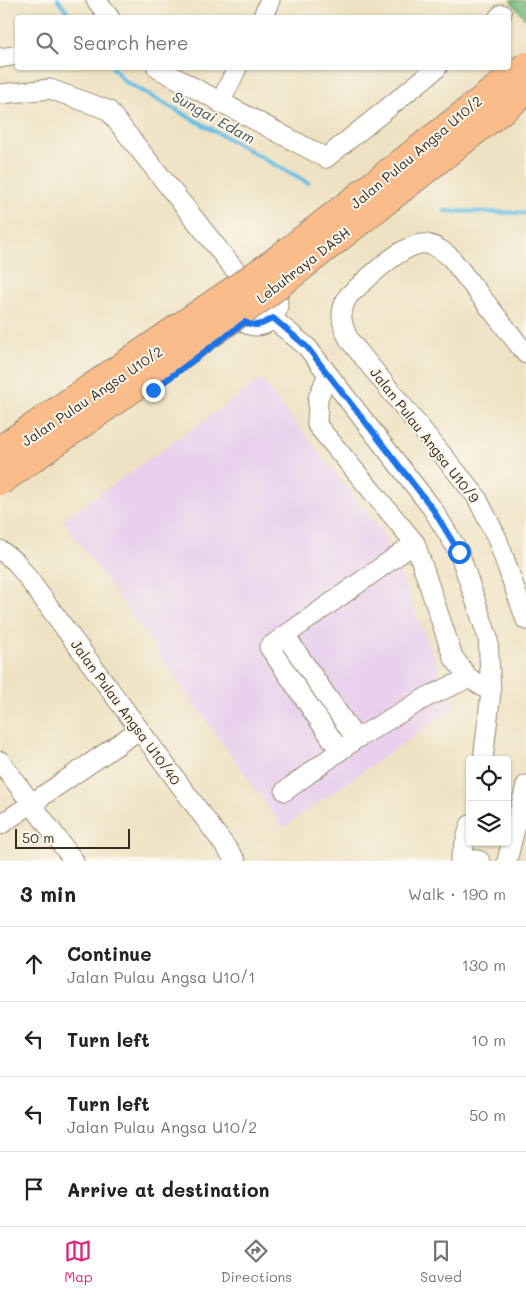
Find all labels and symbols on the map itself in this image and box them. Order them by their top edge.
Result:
water label: Sungai Edam [169,86,259,148]
street label: Jalan Pulau Angsa U10/2 [346,91,486,213]
street label: Lebuhraya DASH [252,222,354,308]
street label: Jalan Pulau Angsa U10/2 [18,342,166,450]
street label: Jalan Pulau Angsa U10/9 [366,363,484,507]
route end [142,379,165,402]
route start [448,541,471,564]
street label: Jalan Pulau Angsa U10/40 [67,635,185,789]
scale bar [15,826,130,849]

